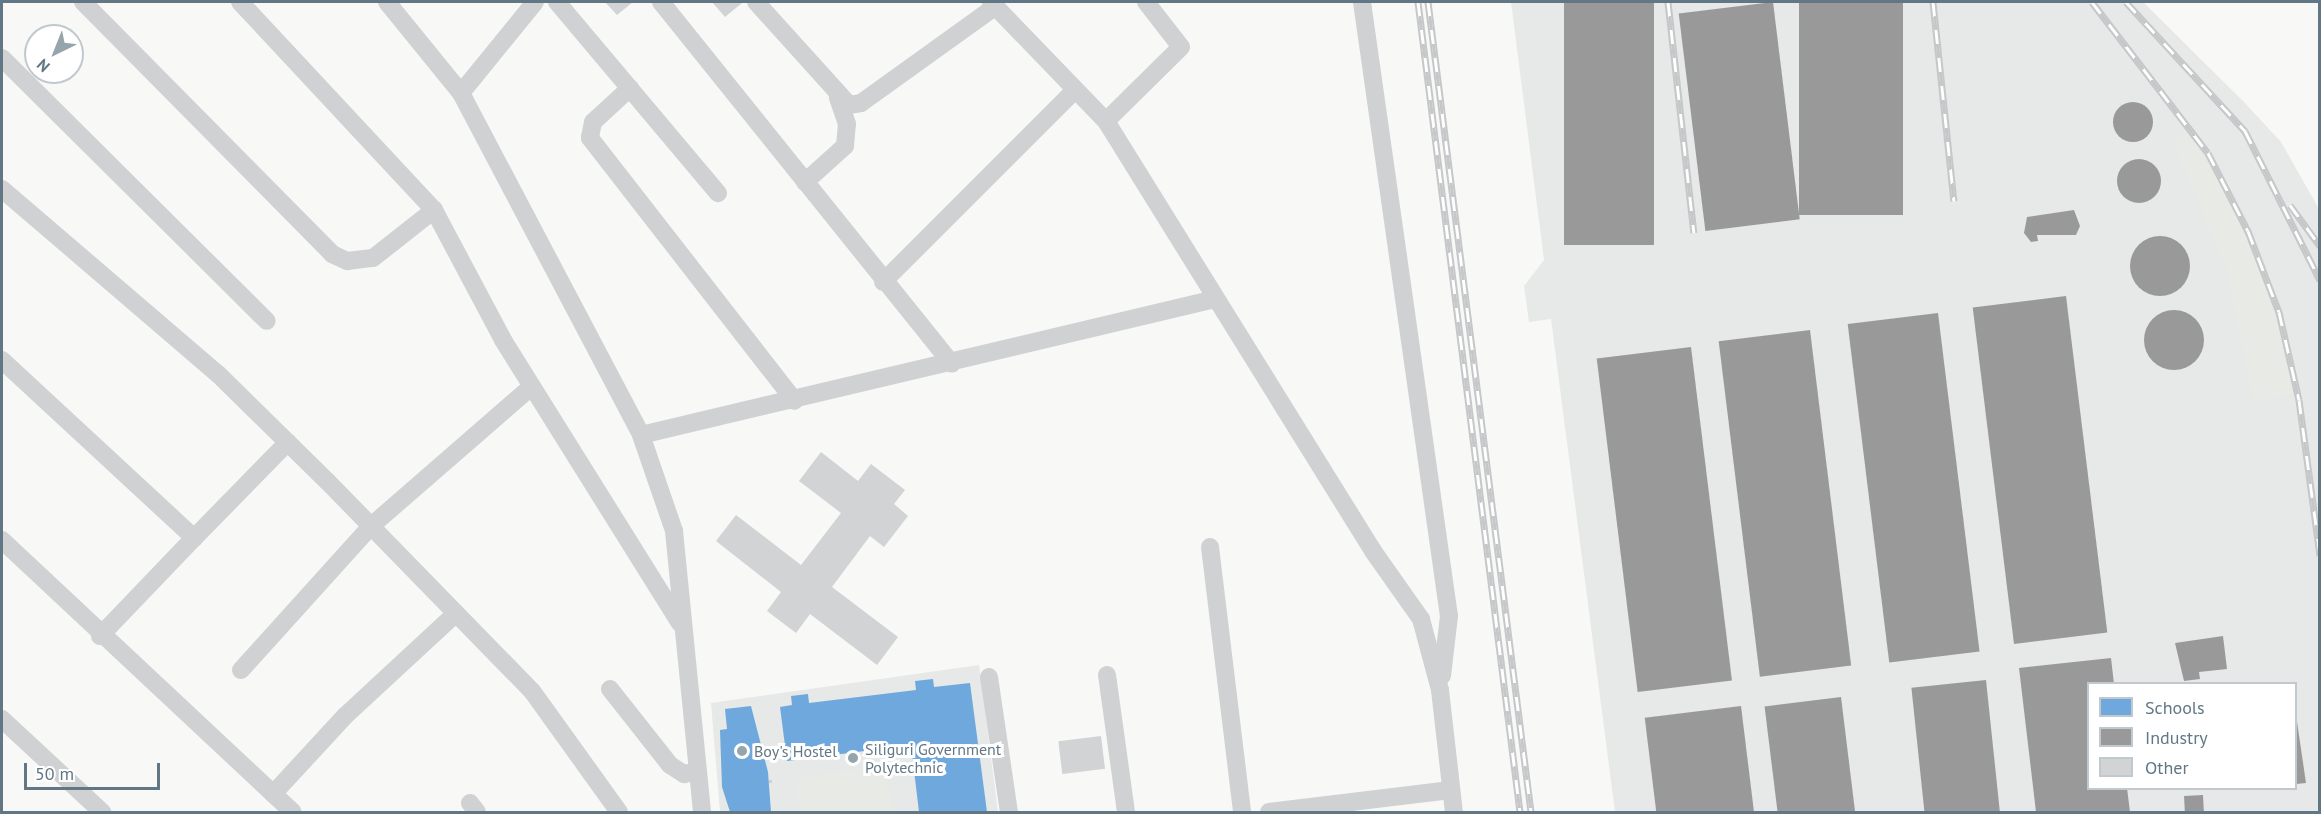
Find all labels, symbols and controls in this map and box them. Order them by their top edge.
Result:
north arrow [24,24,84,84]
text: N [32,55,54,77]
legend [2087,682,2297,790]
text: Schools [2145,696,2205,719]
text: Industry [2145,726,2208,749]
place label: Siliguri Government Polytechnic [865,739,1001,777]
place label: Boy's Hostel [754,741,837,761]
marker: Boy's Hostel [735,744,749,758]
scale bar [27,751,164,789]
marker: Siliguri Government Polytechnic [846,751,860,765]
text: Other [2145,756,2189,779]
text: 50 m [35,762,74,785]

